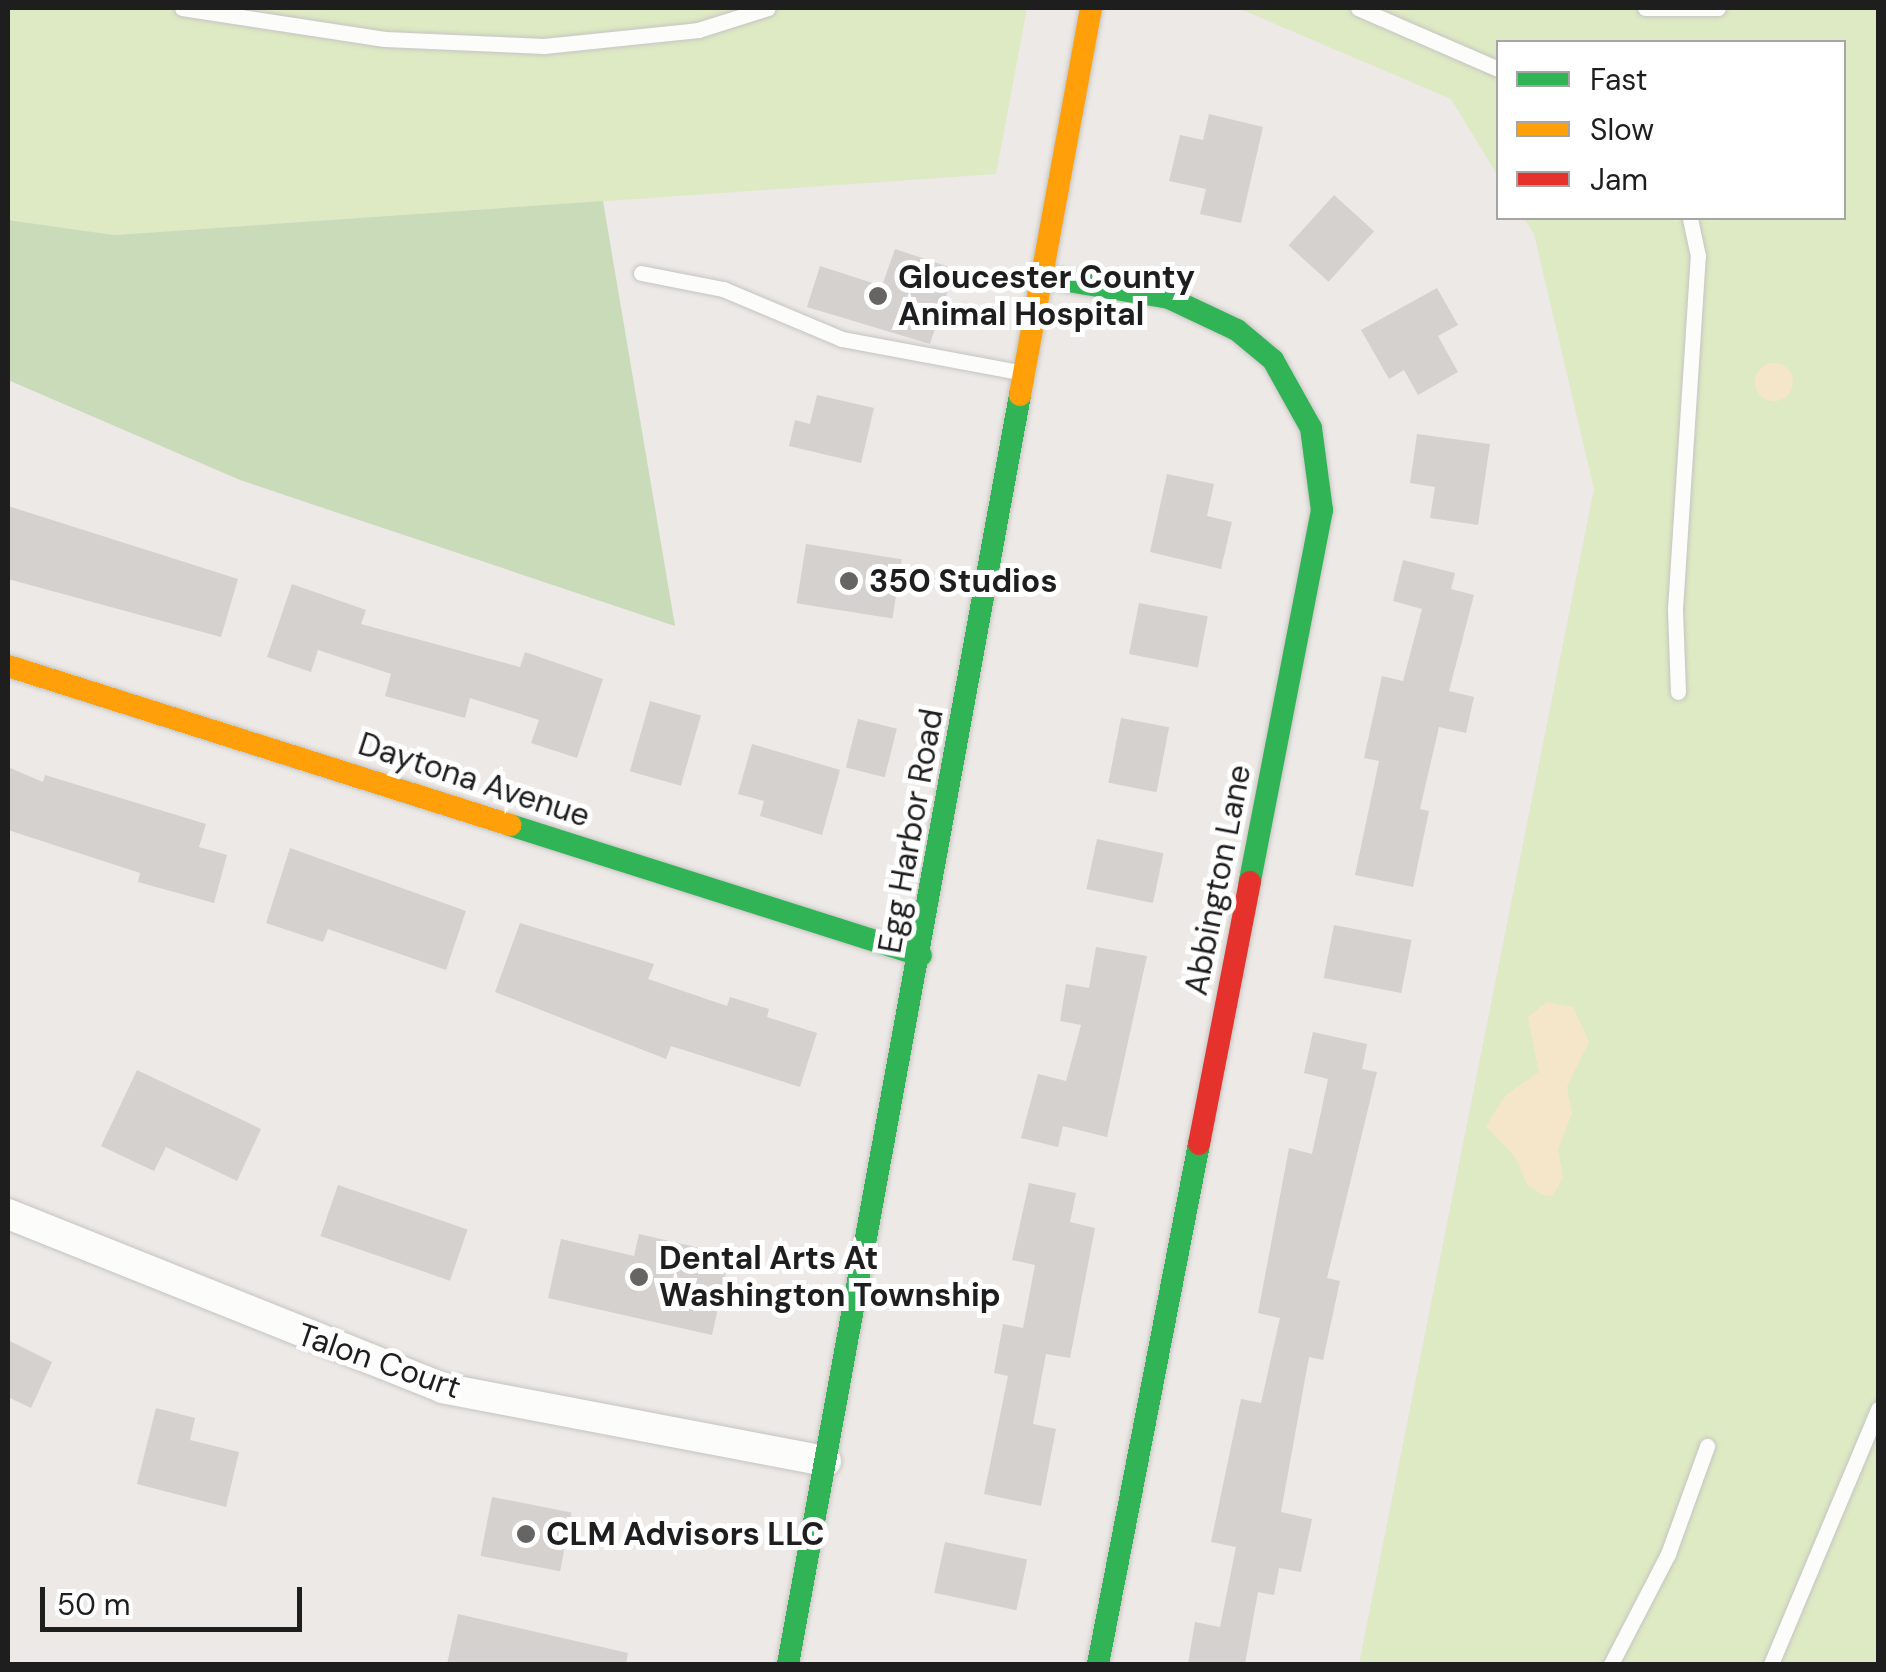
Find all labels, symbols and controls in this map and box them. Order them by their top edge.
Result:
legend [1496,40,1846,220]
text: Fast [1590,60,1648,99]
text: Slow [1590,110,1654,149]
text: Jam [1590,160,1648,199]
place label: Gloucester County Animal Hospital [898,259,1195,334]
marker: Gloucester County Animal Hospital [867,285,889,307]
place label: 350 Studios [869,562,1057,600]
marker: 350 Studios [838,570,860,592]
street label: Egg Harbor Road [871,706,951,956]
street label: Daytona Avenue [354,725,594,835]
street label: Abbington Lane [1177,761,1259,999]
place label: Dental Arts At Washington Township [659,1240,1001,1315]
marker: Dental Arts At Washington Township [628,1266,650,1288]
street label: Talon Court [292,1315,466,1407]
place label: CLM Advisors LLC [546,1515,825,1553]
marker: CLM Advisors LLC [515,1523,537,1545]
scale bar [45,1567,308,1629]
text: 50 m [57,1585,131,1624]

